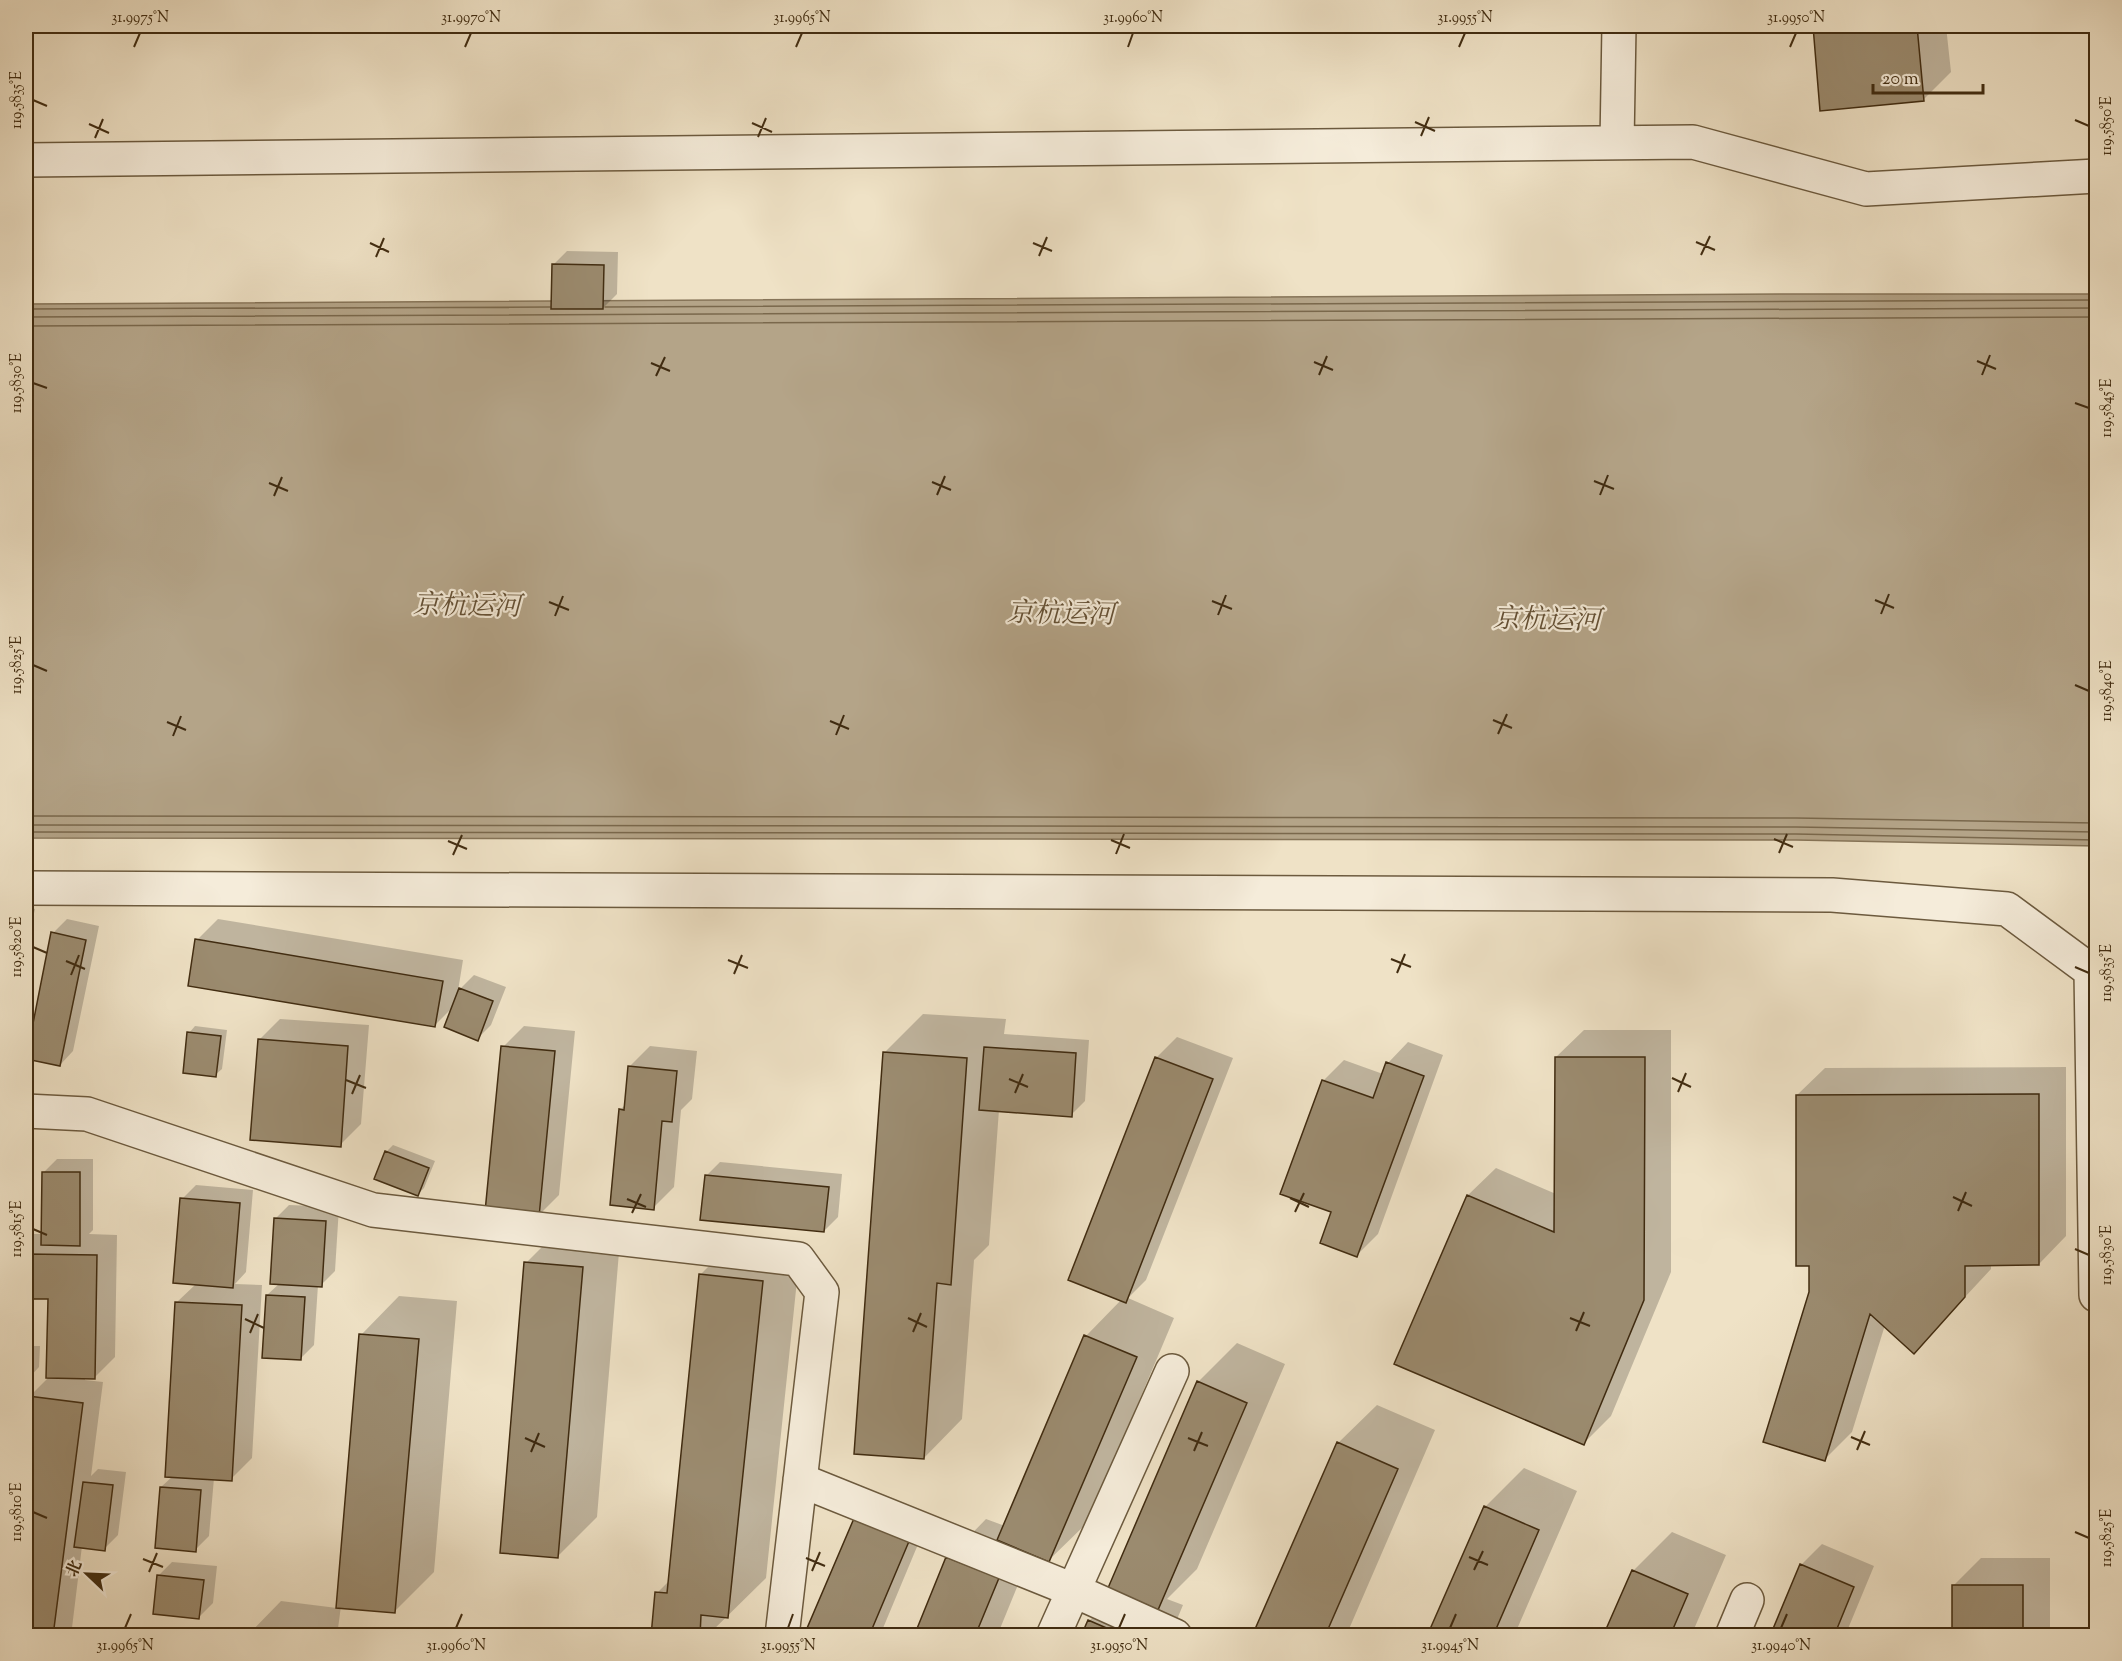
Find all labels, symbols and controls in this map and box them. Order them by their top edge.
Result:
text: 31.9975°N [111,8,169,29]
text: 31.9970°N [441,8,501,29]
text: 31.9965°N [773,8,831,29]
text: 31.9960°N [1103,8,1163,29]
text: 31.9955°N [1437,8,1493,29]
text: 31.9950°N [1767,8,1825,29]
scale bar [1873,57,1982,95]
text: 20 m [1882,67,1919,93]
text: 119.5835°E [7,71,28,129]
text: 119.5850°E [2097,96,2118,156]
text: 119.5830°E [7,353,28,413]
text: 119.5845°E [2097,378,2118,438]
water label: 京杭运河 [413,587,526,628]
water label: 京杭运河 [1007,595,1120,636]
water label: 京杭运河 [1493,601,1606,642]
text: 119.5825°E [7,636,28,694]
text: 119.5840°E [2097,660,2118,722]
text: 119.5820°E [7,916,28,978]
text: 119.5835°E [2097,944,2118,1002]
text: 119.5815°E [7,1201,28,1257]
text: 119.5830°E [2097,1225,2118,1285]
text: 119.5810°E [7,1482,28,1542]
text: 119.5825°E [2097,1509,2118,1567]
north arrow [57,1544,117,1604]
text: 北 [62,1557,89,1581]
text: 31.9965°N [96,1636,154,1657]
text: 31.9960°N [426,1636,486,1657]
text: 31.9955°N [760,1636,816,1657]
text: 31.9950°N [1090,1636,1148,1657]
text: 31.9945°N [1421,1636,1479,1657]
text: 31.9940°N [1751,1636,1811,1657]

